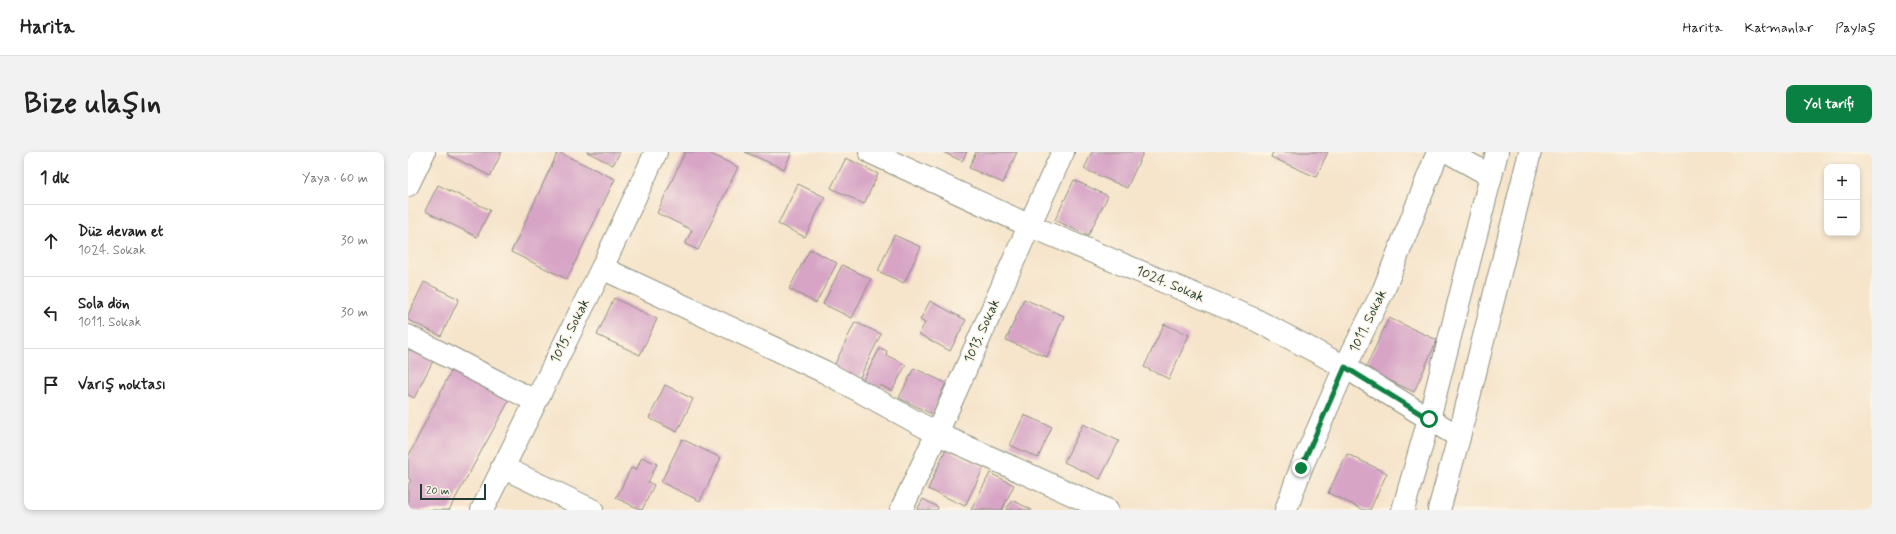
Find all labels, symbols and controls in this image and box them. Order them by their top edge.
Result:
text: Harita [20,15,74,40]
text: Harita [1682,19,1723,37]
text: Katmanlar [1745,19,1813,37]
text: Paylaş [1835,19,1876,37]
button: Yol tarifi [1786,85,1872,123]
text: Bize ulaşın [24,86,161,123]
map controls [1824,164,1860,236]
button: + [1824,164,1860,200]
text: 1 dk [40,167,70,189]
text: Yaya · 60 m [302,170,368,187]
button: − [1824,200,1860,236]
text: Düz devam et [78,222,163,242]
icon: ahead [40,230,62,252]
text: 30 m [341,232,368,249]
text: 1024. Sokak [78,242,146,259]
street label: 1024. Sokak [1133,261,1207,307]
street label: 1011. Sokak [1345,286,1391,356]
text: Sola dön [78,294,130,314]
street label: 1015. Sokak [546,296,594,366]
street label: 1013. Sokak [960,296,1004,366]
icon: left [40,302,62,324]
text: 30 m [341,304,368,321]
text: 1011. Sokak [78,314,141,331]
icon: arrive [40,374,62,396]
text: Varış noktası [78,375,166,395]
route start [1420,410,1438,428]
route end [1292,459,1310,477]
scale bar [420,482,486,501]
text: 20 m [426,484,449,498]

